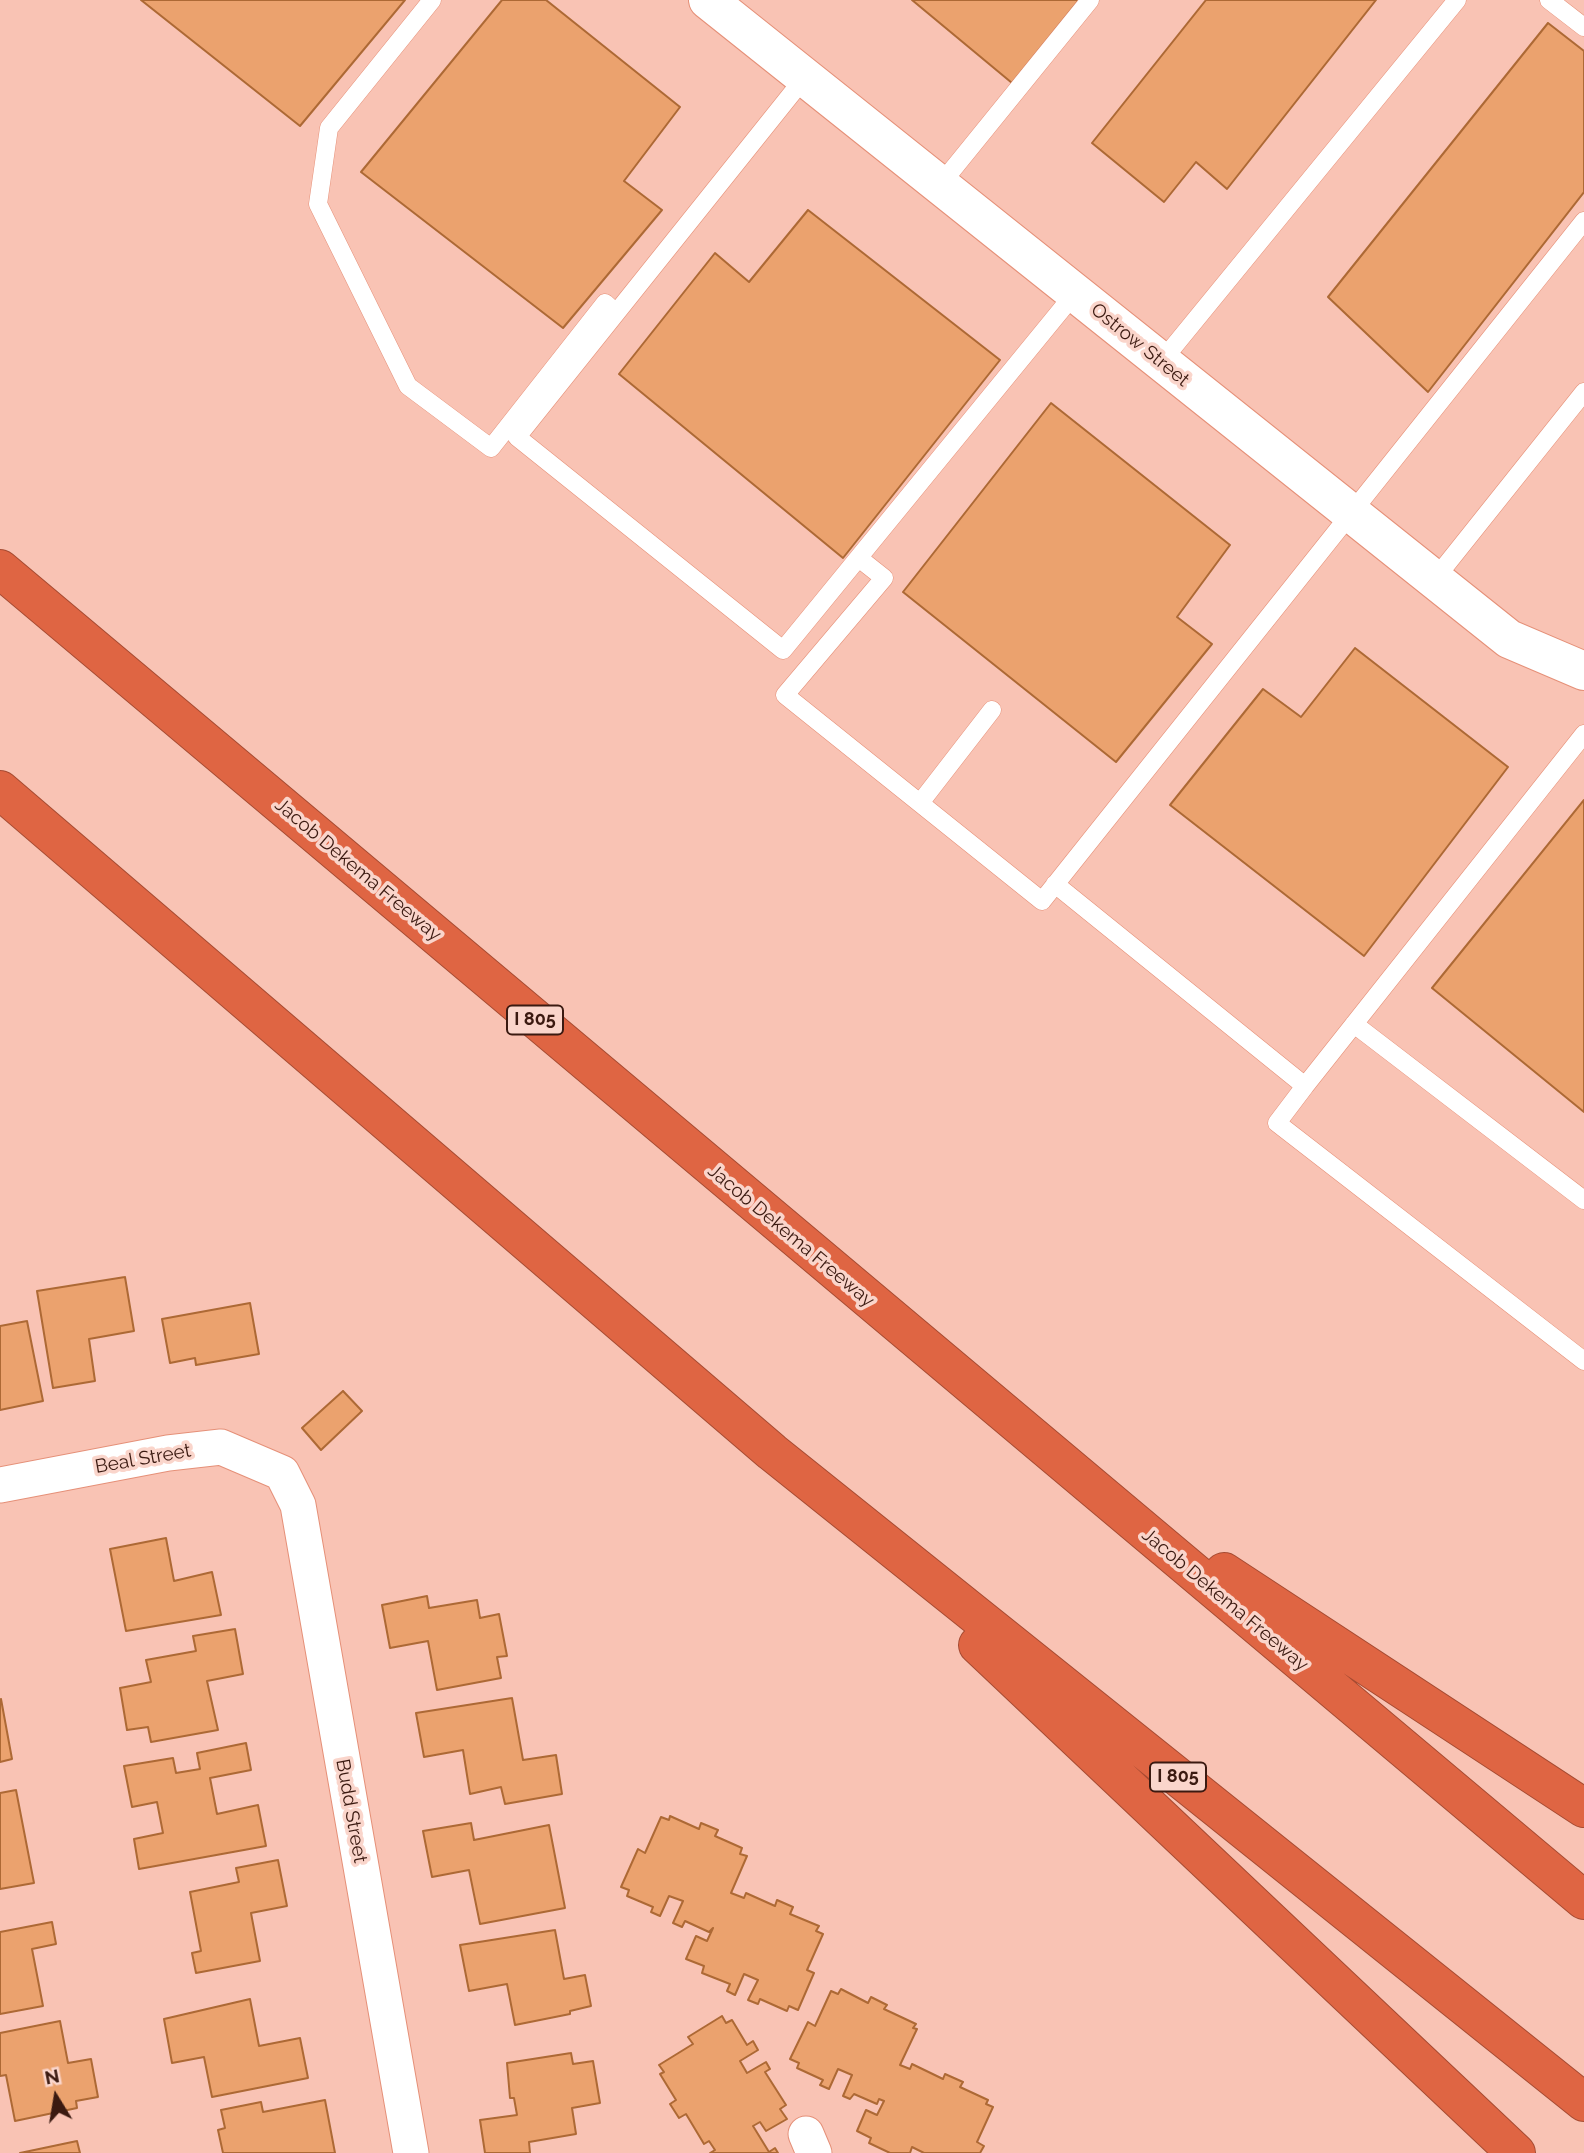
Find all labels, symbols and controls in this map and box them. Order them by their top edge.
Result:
street label: Ostrow Street [1086,298,1194,392]
street label: Jacob Dekema Freeway [270,794,446,946]
road number: I 805 [507,1006,563,1035]
street label: Jacob Dekema Freeway [703,1160,879,1312]
street label: Beal Street [93,1439,193,1479]
street label: Jacob Dekema Freeway [1137,1524,1313,1676]
street label: Budd Street [331,1757,371,1865]
road number: I 805 [1150,1762,1206,1792]
north arrow [21,2062,91,2132]
text: N [43,2064,61,2089]

